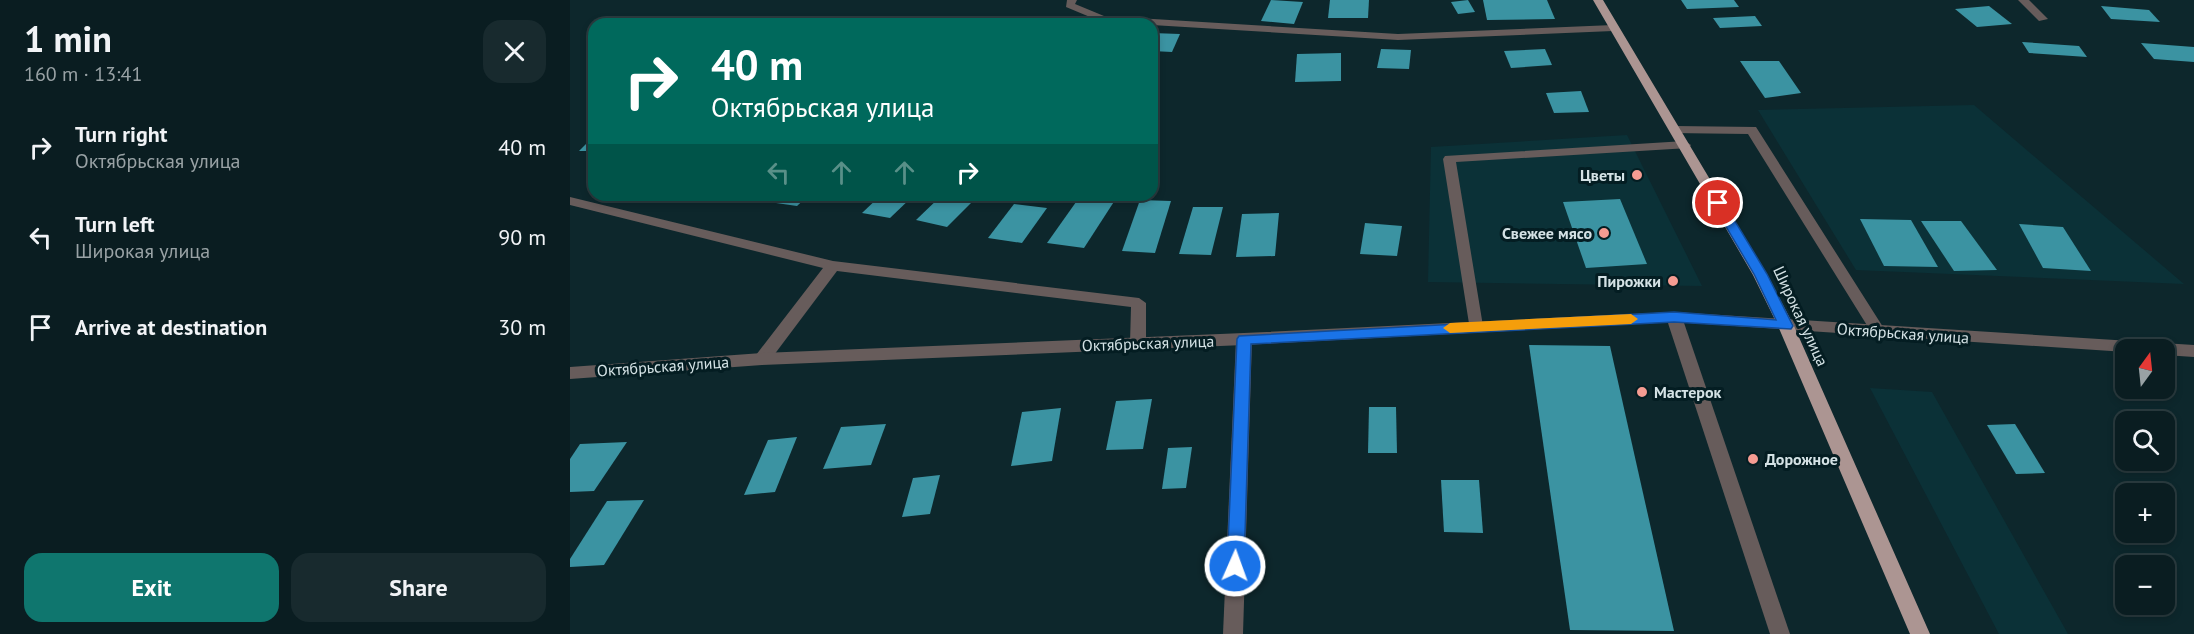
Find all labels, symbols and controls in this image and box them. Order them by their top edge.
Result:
text: 1 min [24,15,112,62]
button: close [483,20,546,83]
text: 40 m [711,37,803,92]
icon: right [612,42,690,120]
text: 160 m · 13:41 [24,61,142,87]
text: Октябрьская улица [711,90,934,124]
text: Turn right [75,120,167,148]
icon: right [24,131,57,164]
text: 40 m [498,133,546,161]
text: Октябрьская улица [75,148,241,174]
icon: left [762,156,795,189]
icon: ahead [825,156,858,189]
icon: ahead [888,156,921,189]
icon: right [951,156,984,189]
place label: Цветы [1580,165,1625,185]
marker: Цветы [1630,168,1644,182]
pin [1692,177,1743,228]
icon: arrive [1701,186,1734,219]
text: Turn left [75,210,155,238]
icon: left [24,221,57,254]
text: 90 m [498,223,546,251]
place label: Свежее мясо [1502,223,1592,243]
marker: Свежее мясо [1597,226,1611,240]
text: Широкая улица [75,238,210,264]
street label: Широкая улица [1769,263,1833,369]
place label: Пирожки [1597,271,1661,291]
marker: Пирожки [1666,274,1680,288]
icon: arrive [24,311,57,344]
text: Arrive at destination [75,313,267,341]
text: 30 m [498,313,546,341]
street label: Октябрьская улица [1836,318,1970,348]
street label: Октябрьская улица [1081,331,1215,355]
north arrow [2115,339,2175,399]
map controls [2115,339,2175,615]
street label: Октябрьская улица [596,351,730,381]
place label: Мастерок [1654,382,1722,402]
marker: Мастерок [1635,385,1649,399]
button: search [2115,411,2175,471]
place label: Дорожное [1765,449,1838,469]
marker: Дорожное [1746,452,1760,466]
button: + [2115,483,2175,543]
position arrow [1203,534,1267,598]
button: Exit [24,553,279,622]
button: Share [291,553,546,622]
button: − [2115,555,2175,615]

